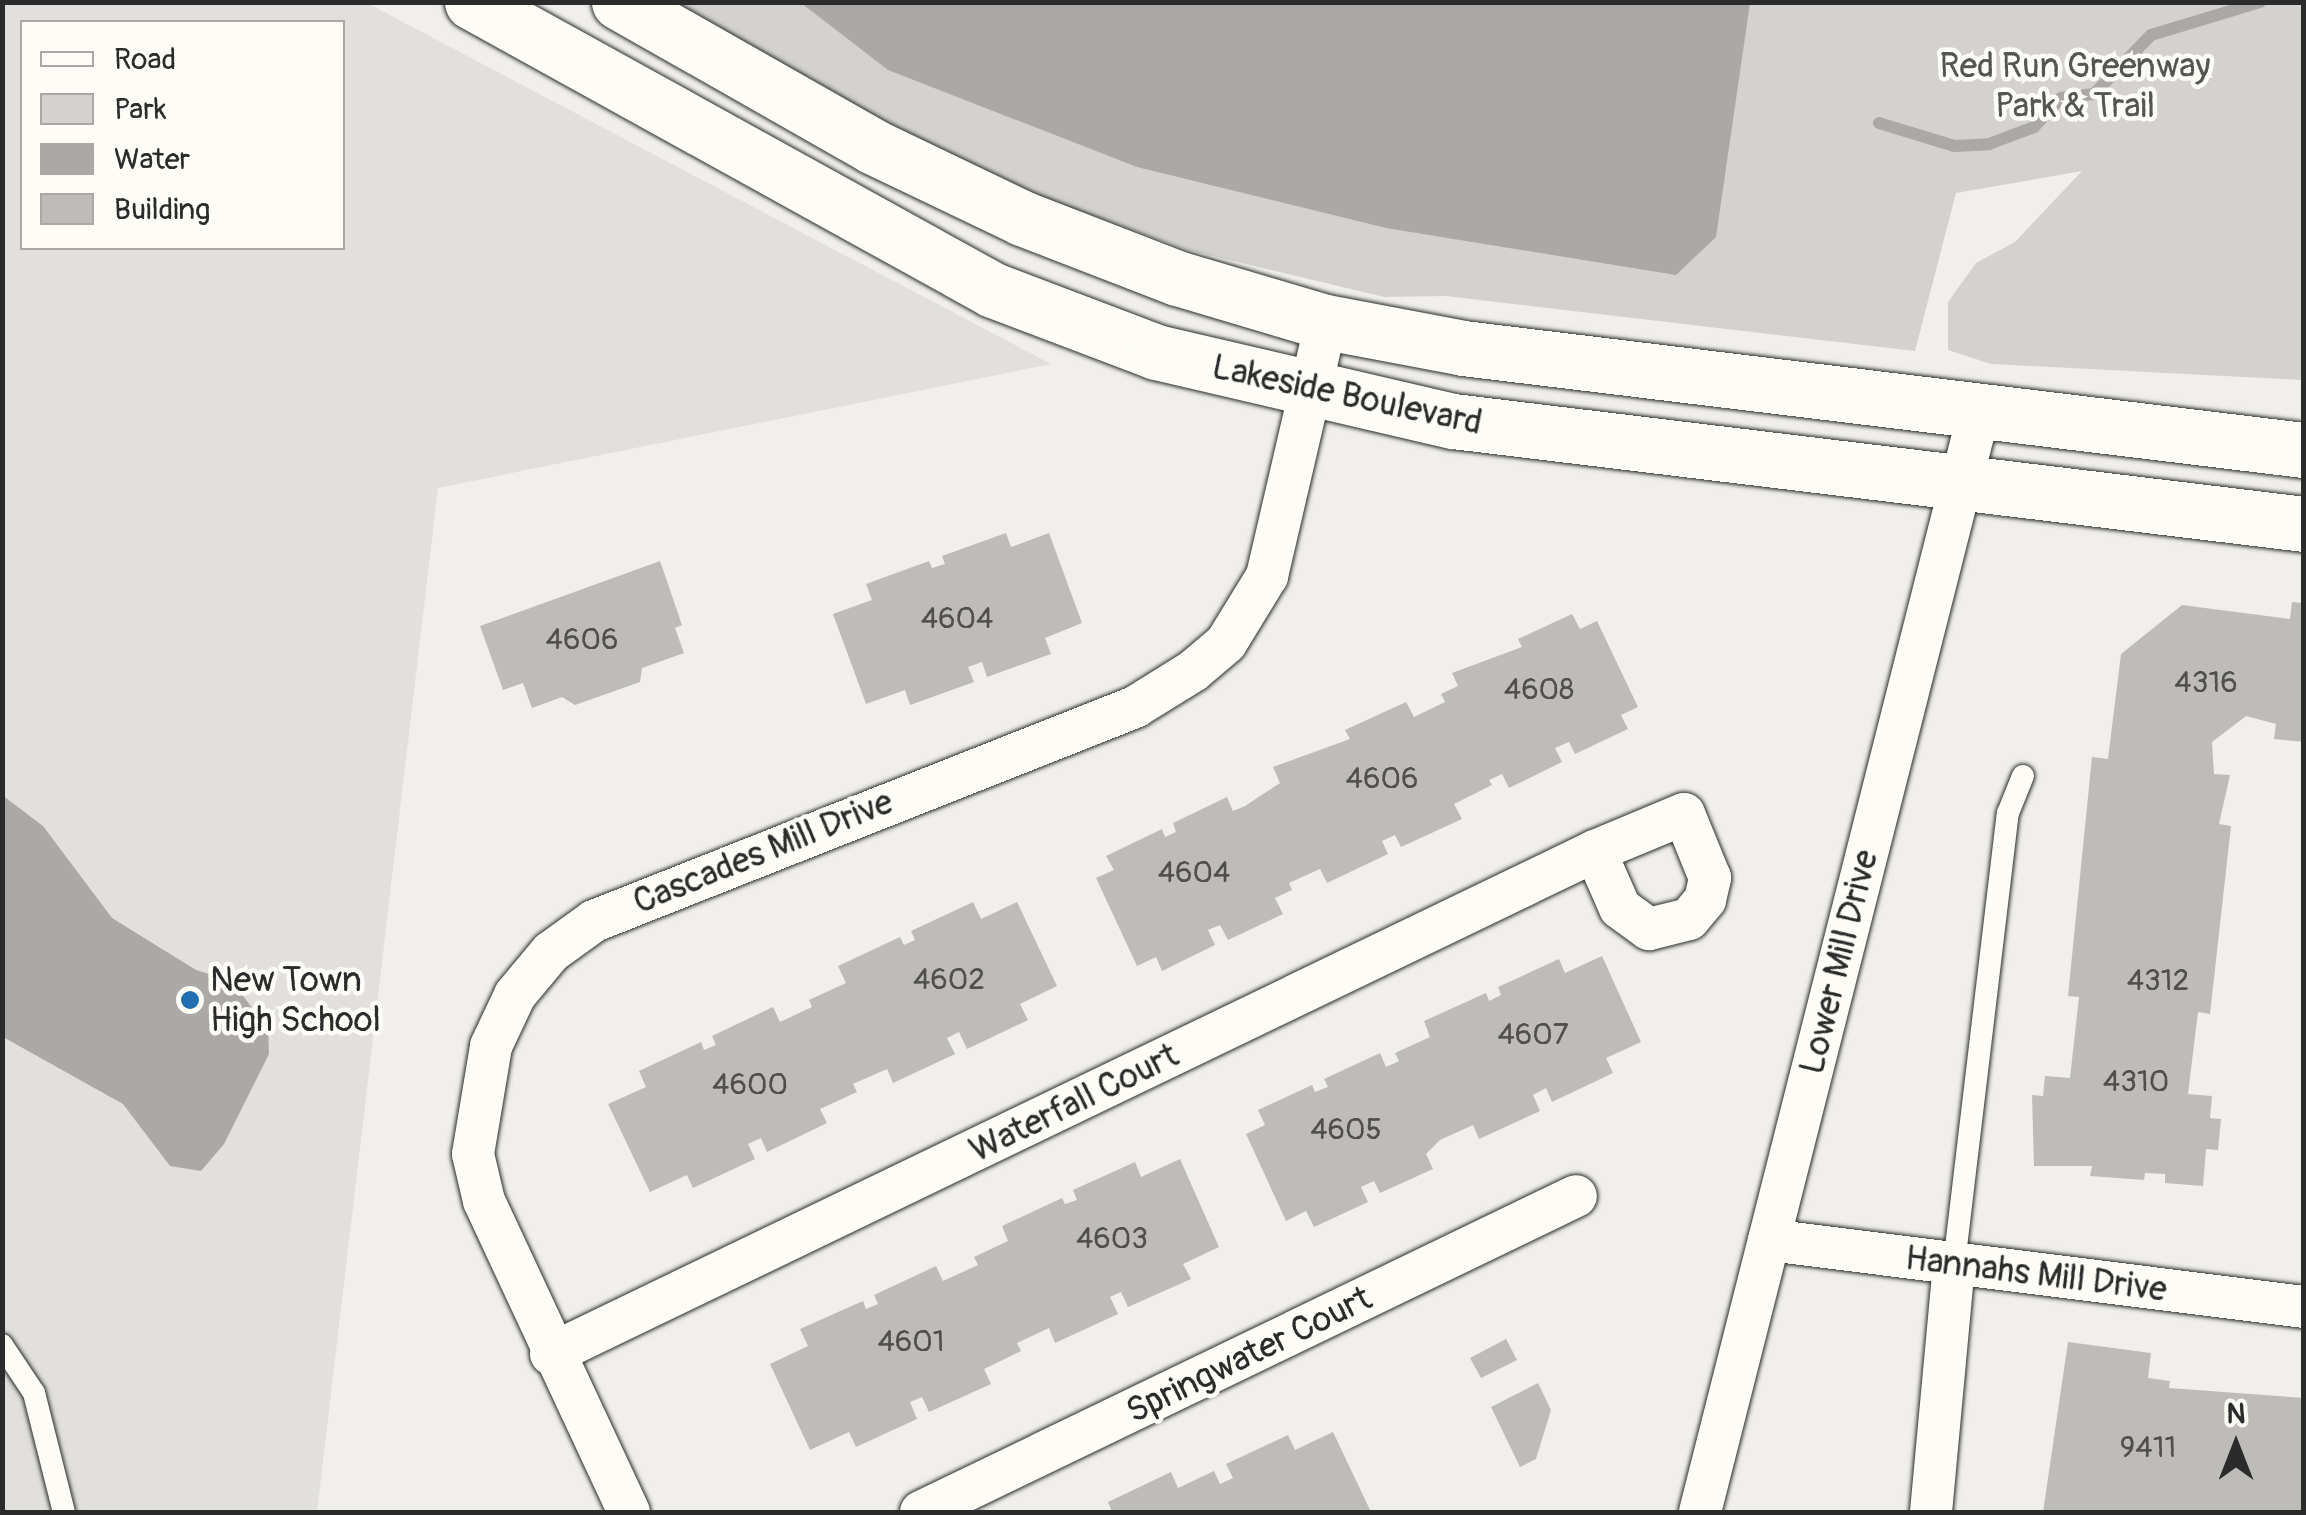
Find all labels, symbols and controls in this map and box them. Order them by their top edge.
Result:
legend [20,20,345,250]
text: Road [114,41,176,78]
park label: Red Run Greenway Park & Trail [1939,45,2211,127]
text: Park [114,91,167,128]
text: Water [114,141,190,178]
text: Building [114,191,210,228]
street label: Lakeside Boulevard [1208,346,1486,444]
house number: 4604 [921,601,993,637]
house number: 4606 [546,622,618,658]
house number: 4316 [2174,665,2238,701]
house number: 4608 [1504,672,1574,708]
house number: 4606 [1346,761,1418,797]
street label: Cascades Mill Drive [627,781,899,923]
street label: Lower Mill Drive [1791,846,1887,1078]
house number: 4604 [1158,855,1230,891]
place label: New Town High School [210,959,381,1041]
house number: 4602 [913,962,985,998]
house number: 4312 [2127,963,2189,999]
marker: New Town High School [179,989,201,1011]
house number: 4607 [1497,1017,1569,1053]
street label: Waterfall Court [963,1034,1185,1172]
house number: 4310 [2103,1064,2169,1100]
house number: 4600 [712,1067,788,1103]
house number: 4605 [1310,1112,1382,1148]
house number: 4603 [1076,1221,1148,1257]
street label: Hannahs Mill Drive [1903,1237,2169,1311]
street label: Springwater Court [1120,1277,1378,1433]
house number: 4601 [877,1324,945,1360]
north arrow [2186,1395,2286,1495]
text: N [2227,1397,2245,1432]
house number: 9411 [2120,1430,2176,1466]

